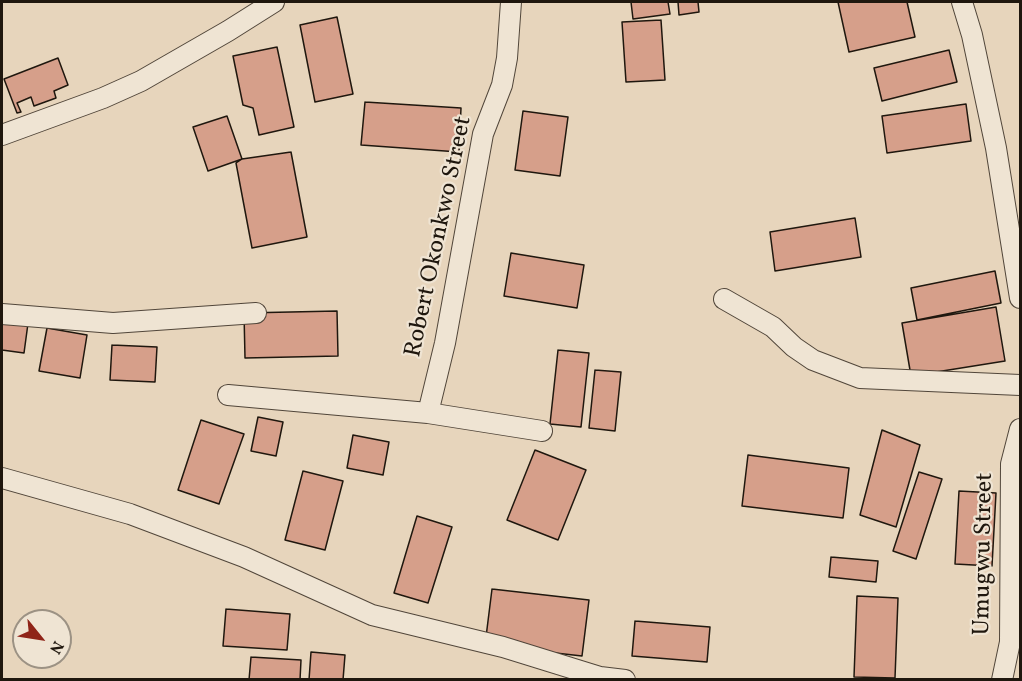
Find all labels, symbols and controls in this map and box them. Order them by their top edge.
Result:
street label: Robert Okonkwo Street [400,114,480,360]
street label: Umugwu Street [969,472,1001,636]
north arrow [12,609,72,669]
text: N [43,636,68,658]

